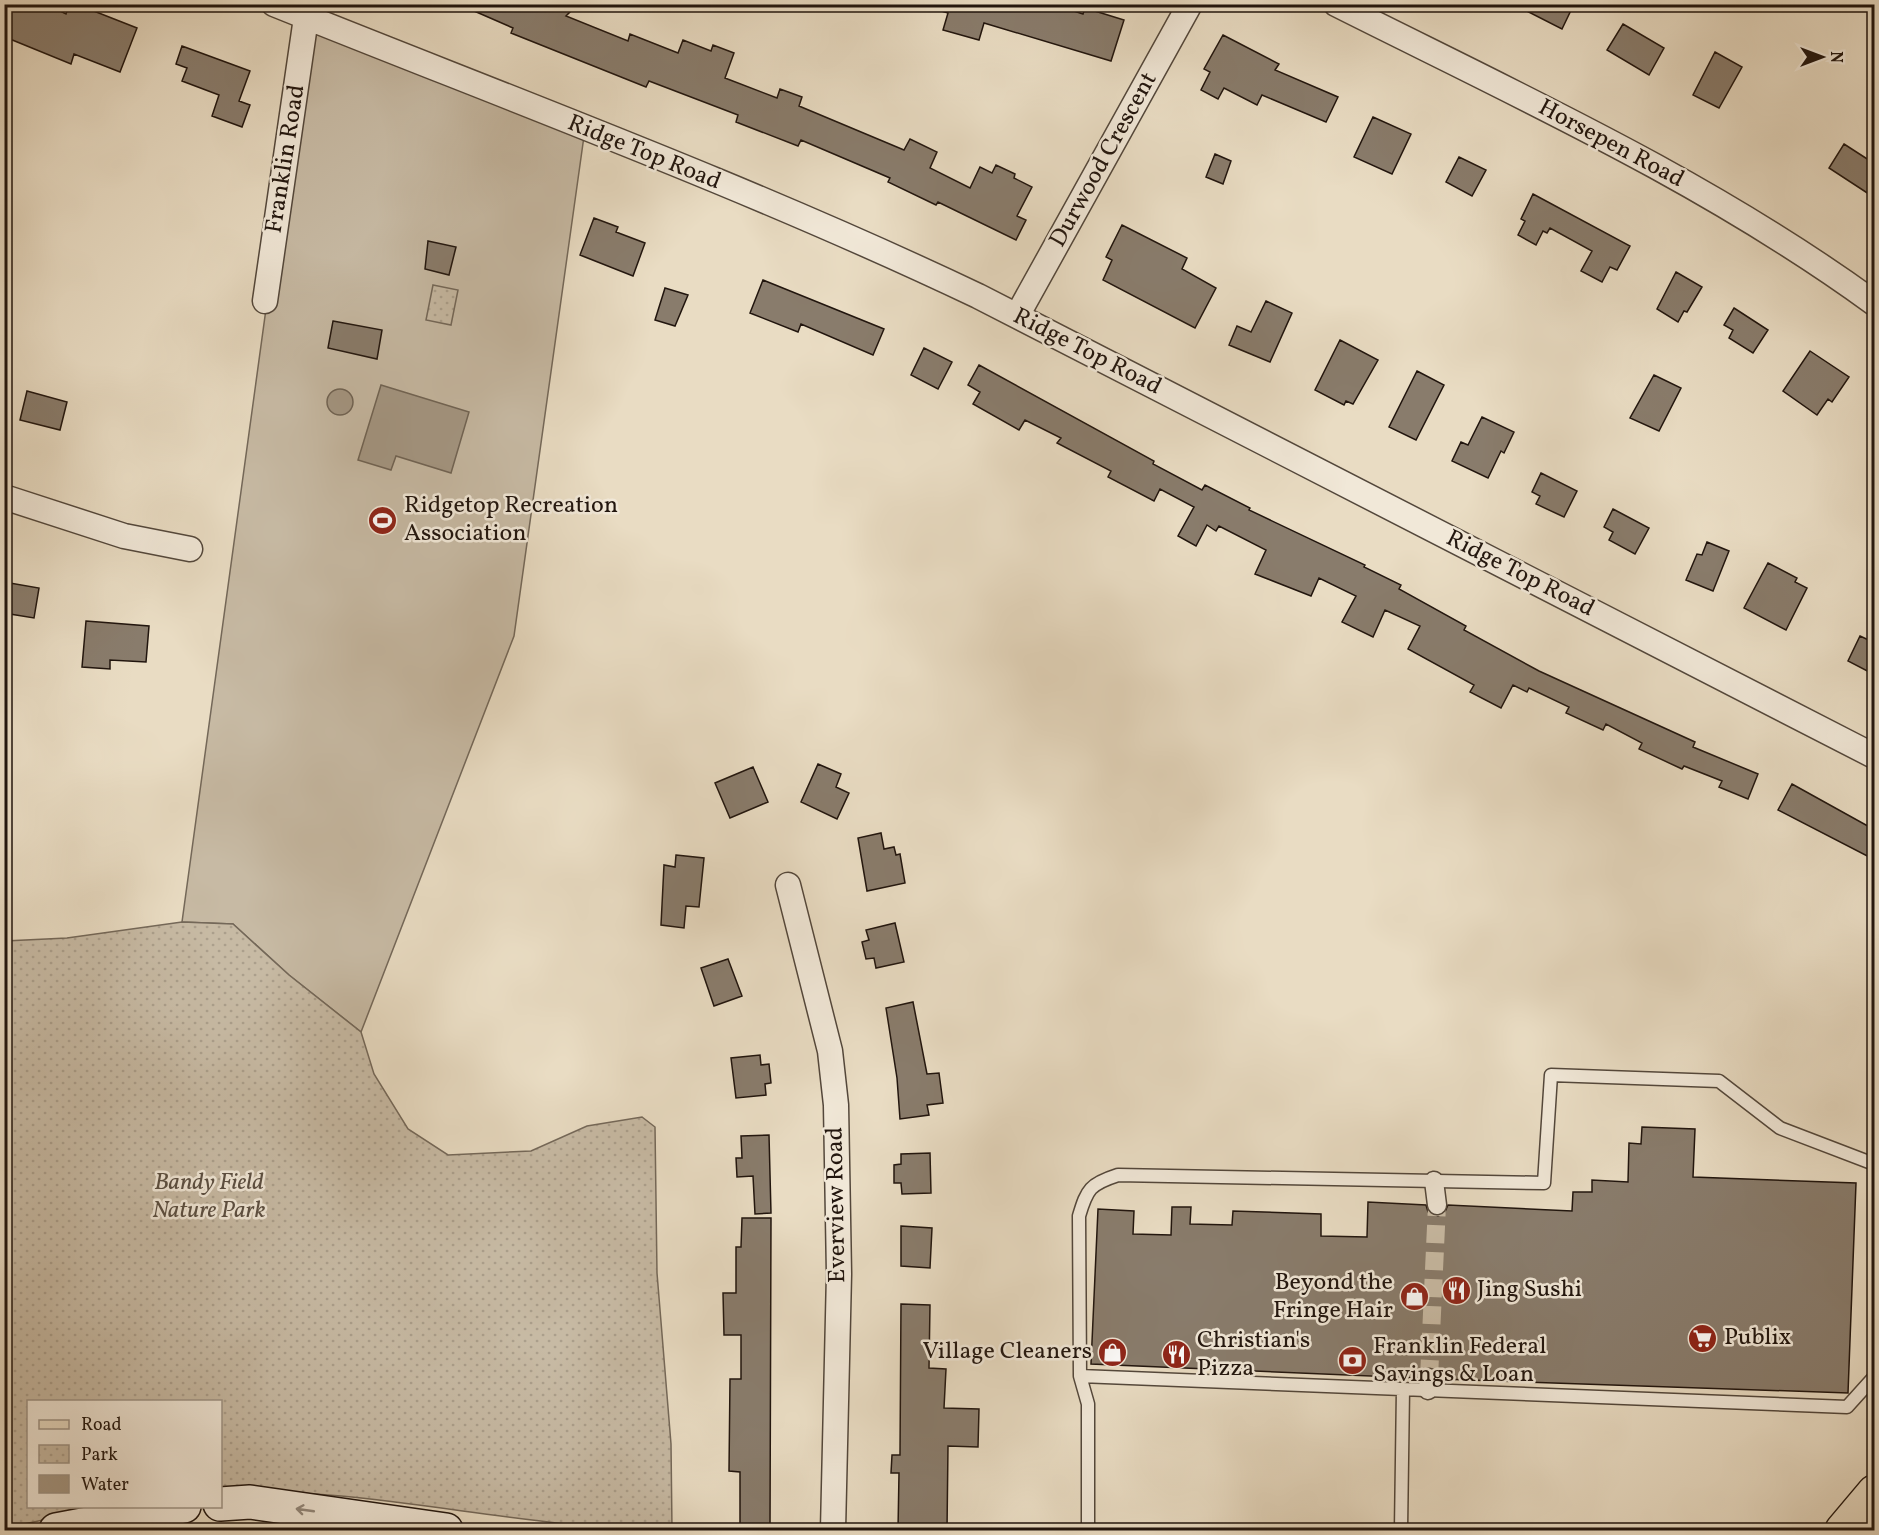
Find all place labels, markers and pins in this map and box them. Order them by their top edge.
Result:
place label: Ridgetop Recreation Association [404,489,618,551]
sports icon: Ridgetop Recreation Association [367,504,399,536]
place label: Beyond the Fringe Hair [1273,1266,1393,1328]
place label: Jing Sushi [1477,1273,1582,1307]
restaurant icon: Jing Sushi [1440,1274,1472,1306]
shop icon: Beyond the Fringe Hair [1398,1281,1430,1313]
place label: Publix [1724,1321,1791,1355]
supermarket icon: Publix [1687,1322,1719,1354]
place label: Christian's Pizza [1197,1324,1310,1386]
place label: Franklin Federal Savings & Loan [1373,1330,1546,1392]
place label: Village Cleaners [923,1335,1092,1369]
shop icon: Village Cleaners [1097,1336,1129,1368]
restaurant icon: Christian's Pizza [1160,1339,1192,1371]
bank icon: Franklin Federal Savings & Loan [1336,1345,1368,1377]

